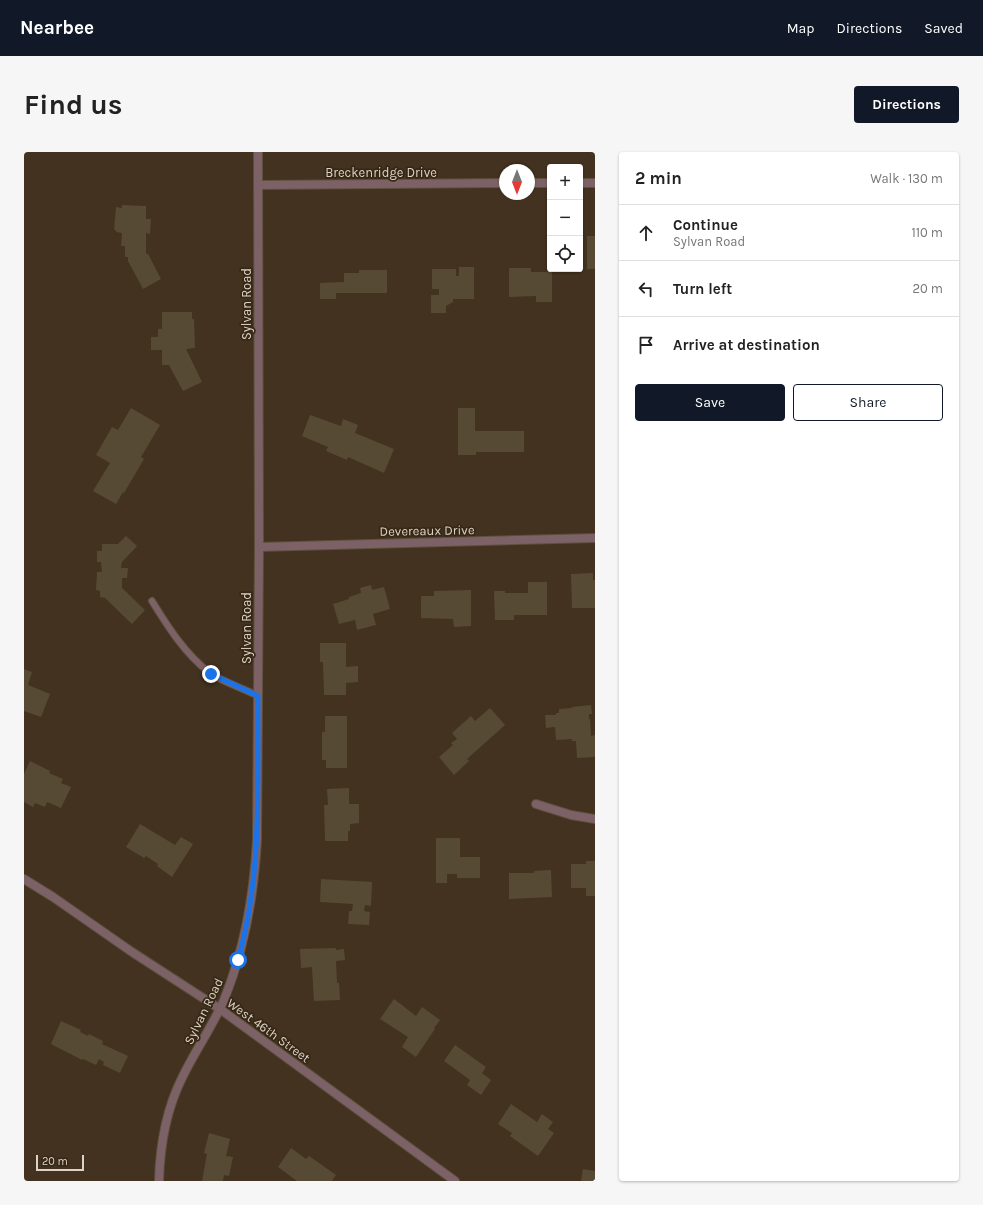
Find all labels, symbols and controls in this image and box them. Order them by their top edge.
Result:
text: Nearbee [20,17,94,39]
text: Map [787,20,815,37]
text: Directions [837,20,902,37]
text: Saved [924,20,963,37]
button: Directions [854,86,959,123]
text: Find us [24,88,123,121]
north arrow [499,164,535,200]
map controls [547,164,583,272]
button: + [547,164,583,200]
street label: Breckenridge Drive [325,165,437,180]
text: 2 min [635,168,682,188]
text: Walk · 130 m [870,171,943,186]
button: − [547,200,583,236]
text: Continue [673,216,738,234]
icon: ahead [635,222,657,244]
text: 110 m [911,225,943,240]
text: Sylvan Road [673,234,745,249]
button: locate [547,236,583,272]
street label: Sylvan Road [239,268,254,340]
icon: left [635,278,657,300]
text: Turn left [673,280,732,298]
text: 20 m [913,281,943,296]
icon: arrive [635,334,657,356]
text: Arrive at destination [673,336,820,354]
button: Save [635,384,785,421]
button: Share [793,384,943,421]
street label: Devereaux Drive [379,522,475,539]
street label: Sylvan Road [239,592,254,664]
route end [202,665,220,683]
route start [229,951,247,969]
street label: Sylvan Road [181,976,226,1047]
street label: West 46th Street [224,995,313,1066]
scale bar [36,1153,84,1172]
text: 20 m [42,1155,68,1168]

